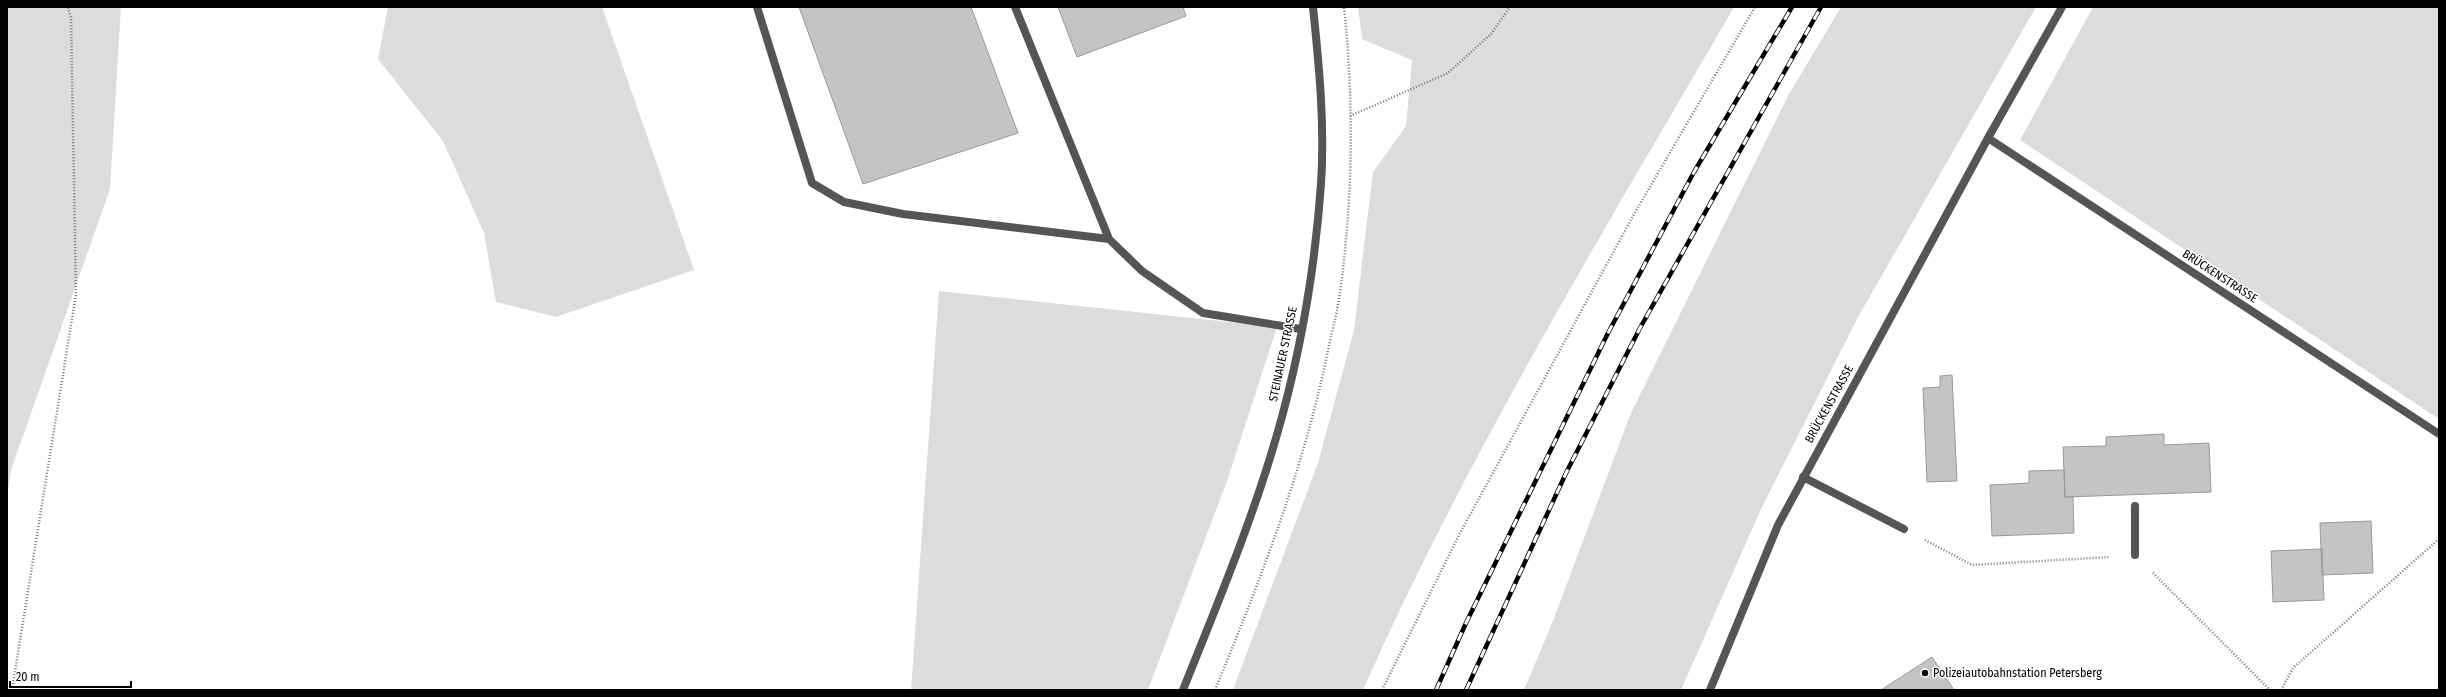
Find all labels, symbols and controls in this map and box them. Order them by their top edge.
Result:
street label: BRÜCKENSTRASSE [2180,245,2262,306]
street label: STEINAUER STRASSE [1266,305,1300,403]
street label: BRÜCKENSTRASSE [1800,361,1856,445]
scale bar [10,663,131,689]
place label: Polizeiautobahnstation Petersberg [1933,666,2102,680]
marker: Polizeiautobahnstation Petersberg [1920,668,1930,678]
text: 20 m [16,670,40,684]

